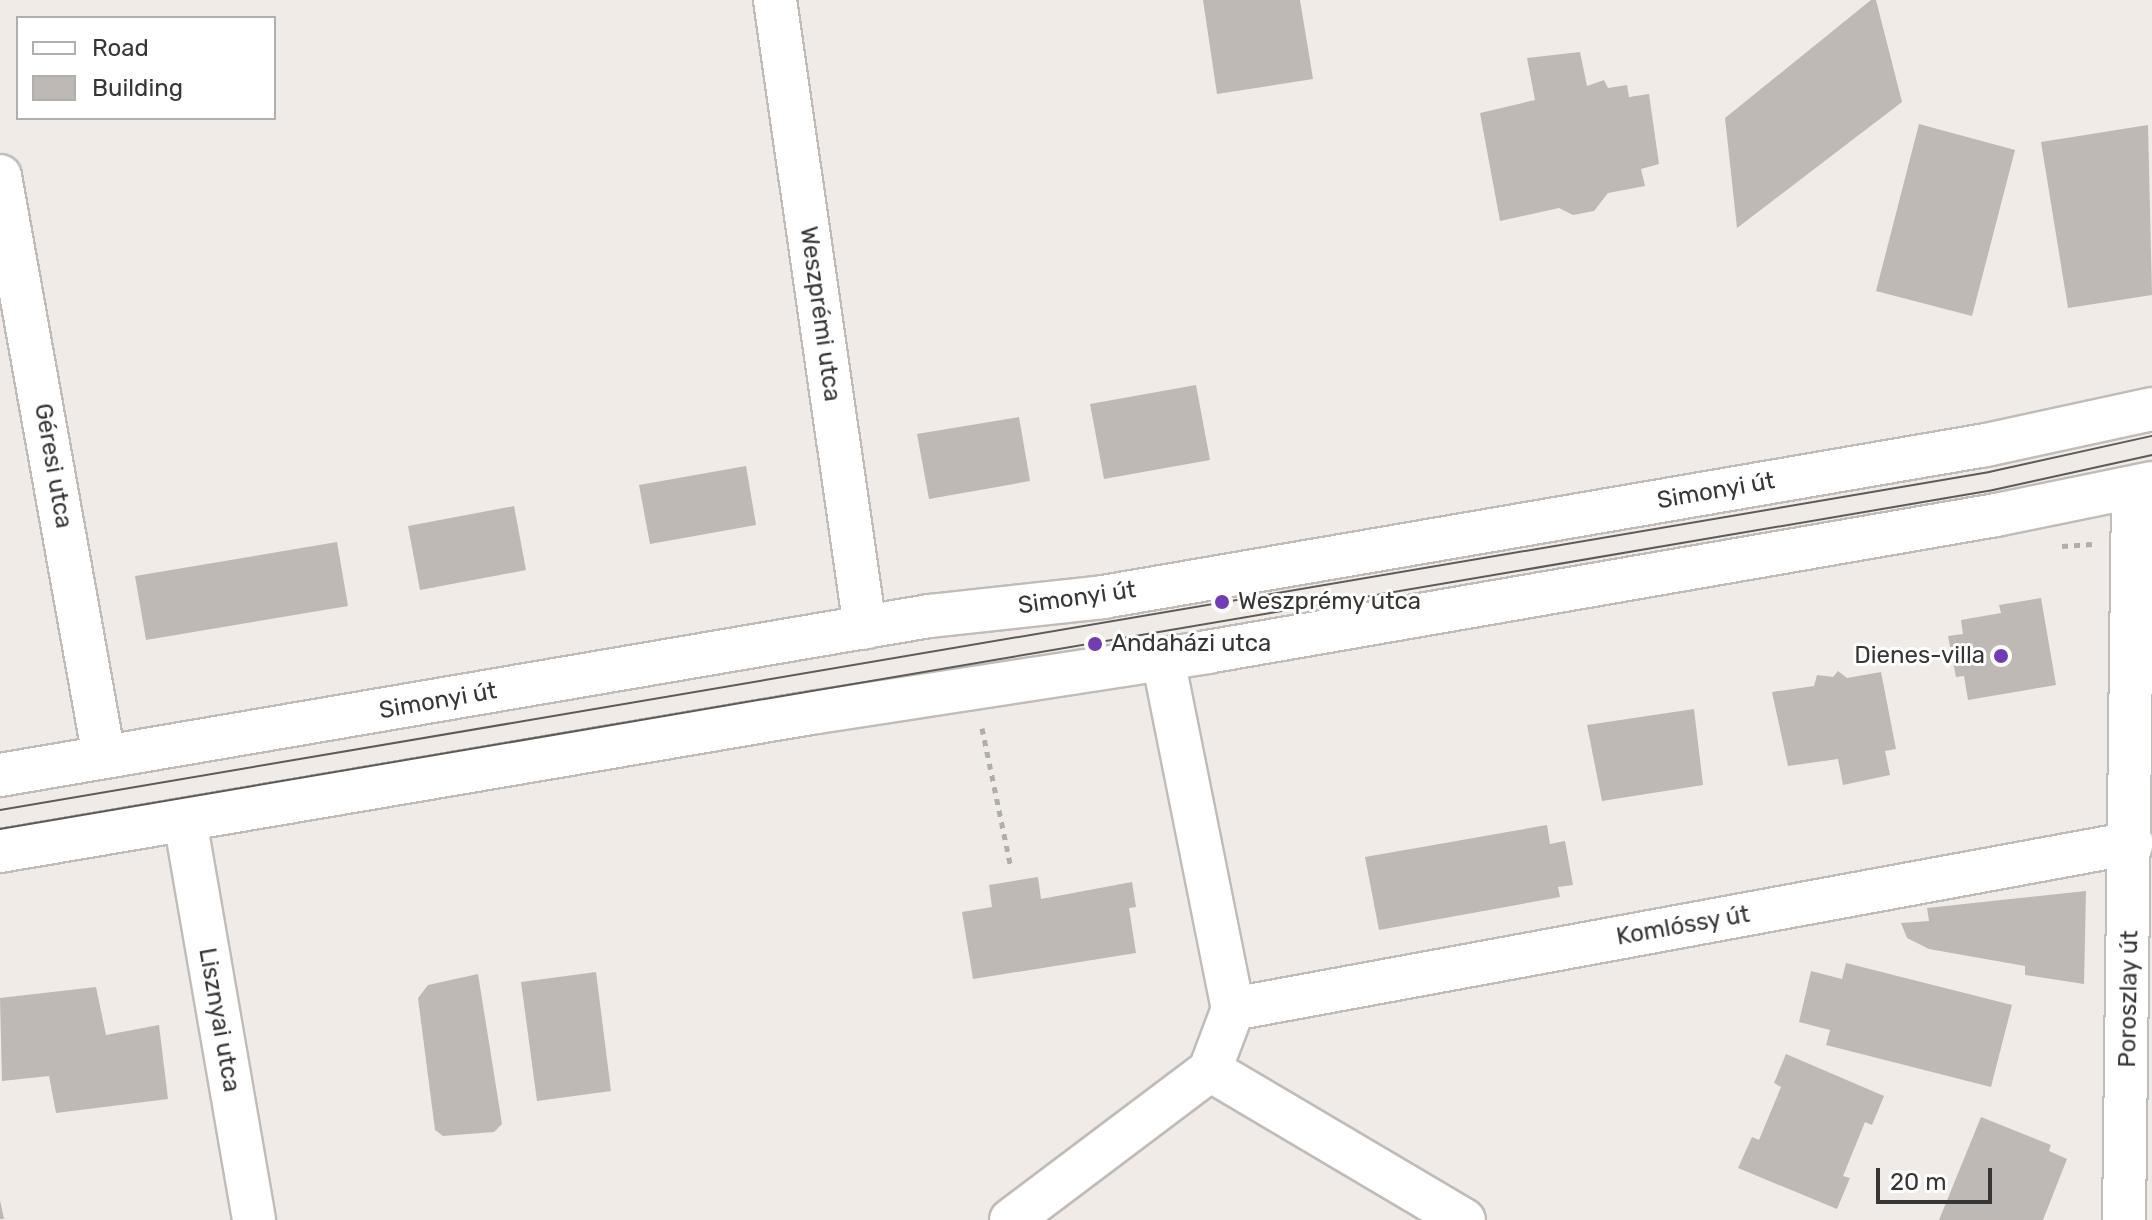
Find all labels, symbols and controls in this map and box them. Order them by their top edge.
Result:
legend [16,16,276,120]
text: Road [92,34,149,62]
text: Building [92,74,183,102]
street label: Weszprémi utca [793,225,847,403]
street label: Géresi utca [28,401,78,531]
street label: Simonyi út [1655,467,1777,515]
street label: Simonyi út [1016,575,1138,621]
place label: Weszprémy utca [1238,588,1422,616]
marker: Weszprémy utca [1213,593,1231,611]
place label: Andaházi utca [1111,630,1271,658]
marker: Andaházi utca [1086,635,1104,653]
place label: Dienes-villa [1854,642,1985,670]
marker: Dienes-villa [1992,647,2010,665]
street label: Simonyi út [377,677,499,725]
street label: Komlóssy út [1614,900,1752,952]
street label: Poroszlay út [2113,930,2145,1068]
street label: Lisznyai utca [192,946,246,1094]
scale bar [1880,1152,1996,1202]
text: 20 m [1890,1168,1947,1196]

